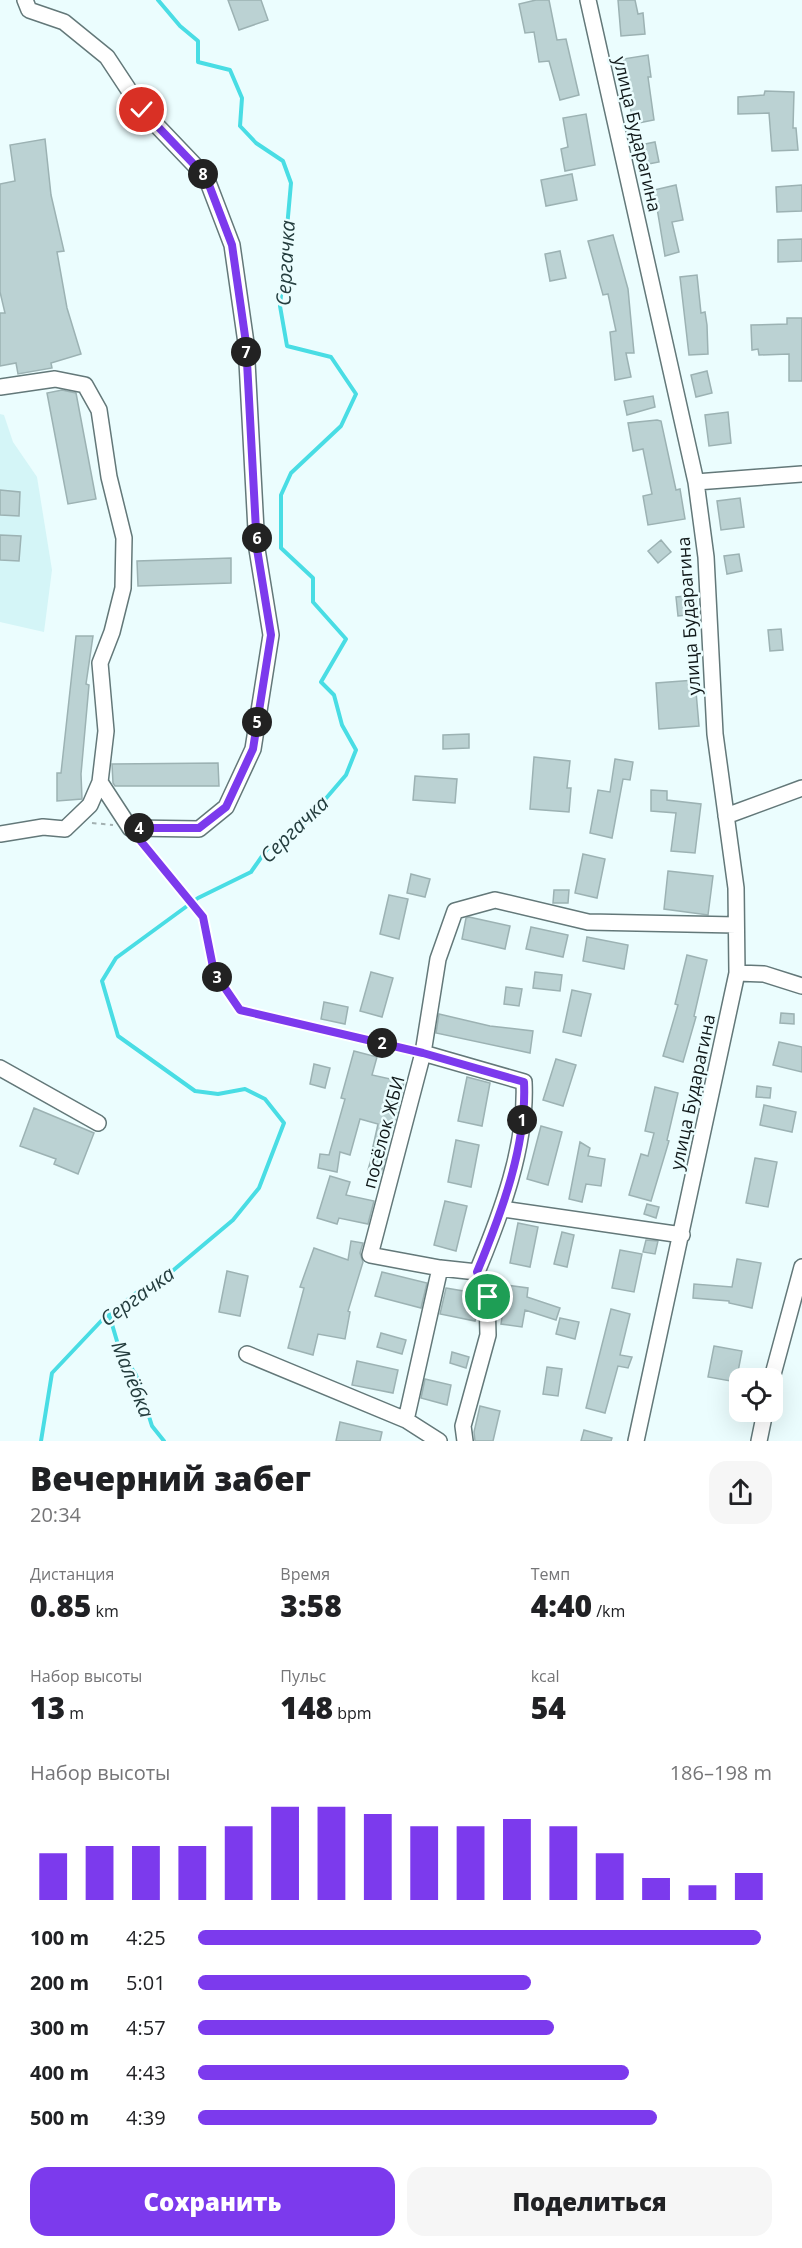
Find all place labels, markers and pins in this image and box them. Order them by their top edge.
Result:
pin [116,84,167,135]
pin: 8 [188,159,218,189]
pin: 7 [231,337,261,367]
pin: 6 [242,523,272,553]
pin: 5 [242,707,272,737]
pin: 4 [124,813,154,843]
pin: 3 [202,962,232,992]
pin: 2 [367,1028,397,1058]
pin: 1 [507,1105,537,1135]
pin [462,1271,513,1322]

